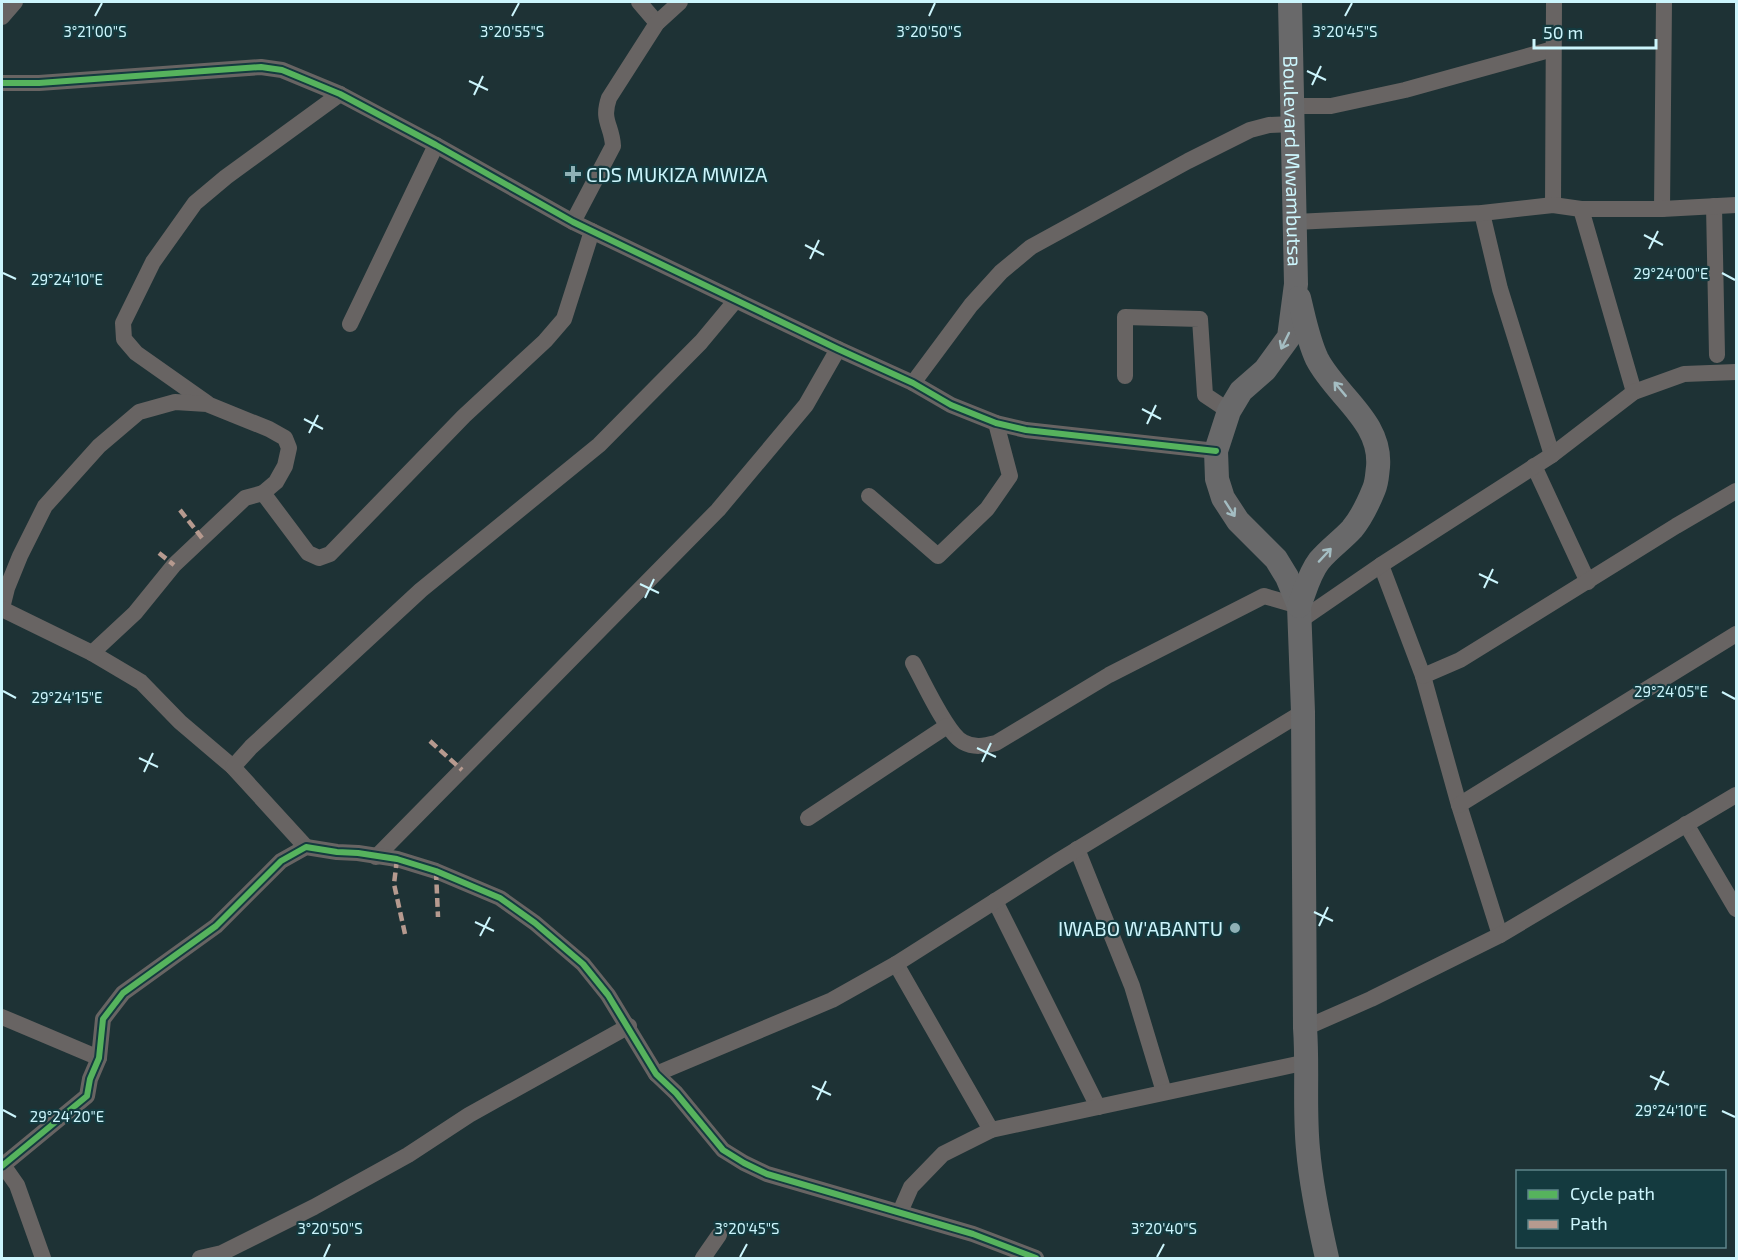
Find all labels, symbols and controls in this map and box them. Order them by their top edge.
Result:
scale bar [1534,12,1656,50]
text: 50 m [1543,21,1583,43]
text: 3°21'00"S [63,22,127,40]
text: 3°20'55"S [480,22,544,40]
text: 3°20'50"S [896,22,962,40]
text: 3°20'45"S [1312,22,1378,40]
street label: Boulevard Mwambutsa [1279,55,1308,267]
place label: CDS MUKIZA MWIZA [586,162,768,186]
marker: CDS MUKIZA MWIZA [564,165,582,183]
text: 29°24'00"E [1634,264,1708,282]
text: 29°24'10"E [31,270,103,288]
one-way arrow [1279,331,1291,349]
one-way arrow [1333,382,1347,397]
one-way arrow [1224,501,1237,518]
one-way arrow [1318,548,1332,563]
text: 29°24'05"E [1634,682,1708,700]
text: 29°24'15"E [32,688,102,706]
place label: IWABO W'ABANTU [1058,916,1223,940]
marker: IWABO W'ABANTU [1228,921,1242,935]
text: 29°24'10"E [1635,1101,1707,1119]
text: 29°24'20"E [30,1107,104,1125]
legend [1516,1170,1726,1248]
text: Cycle path [1570,1182,1655,1204]
text: Path [1570,1212,1608,1234]
text: 3°20'50"S [297,1219,363,1237]
text: 3°20'45"S [714,1219,780,1237]
text: 3°20'40"S [1131,1219,1197,1237]

